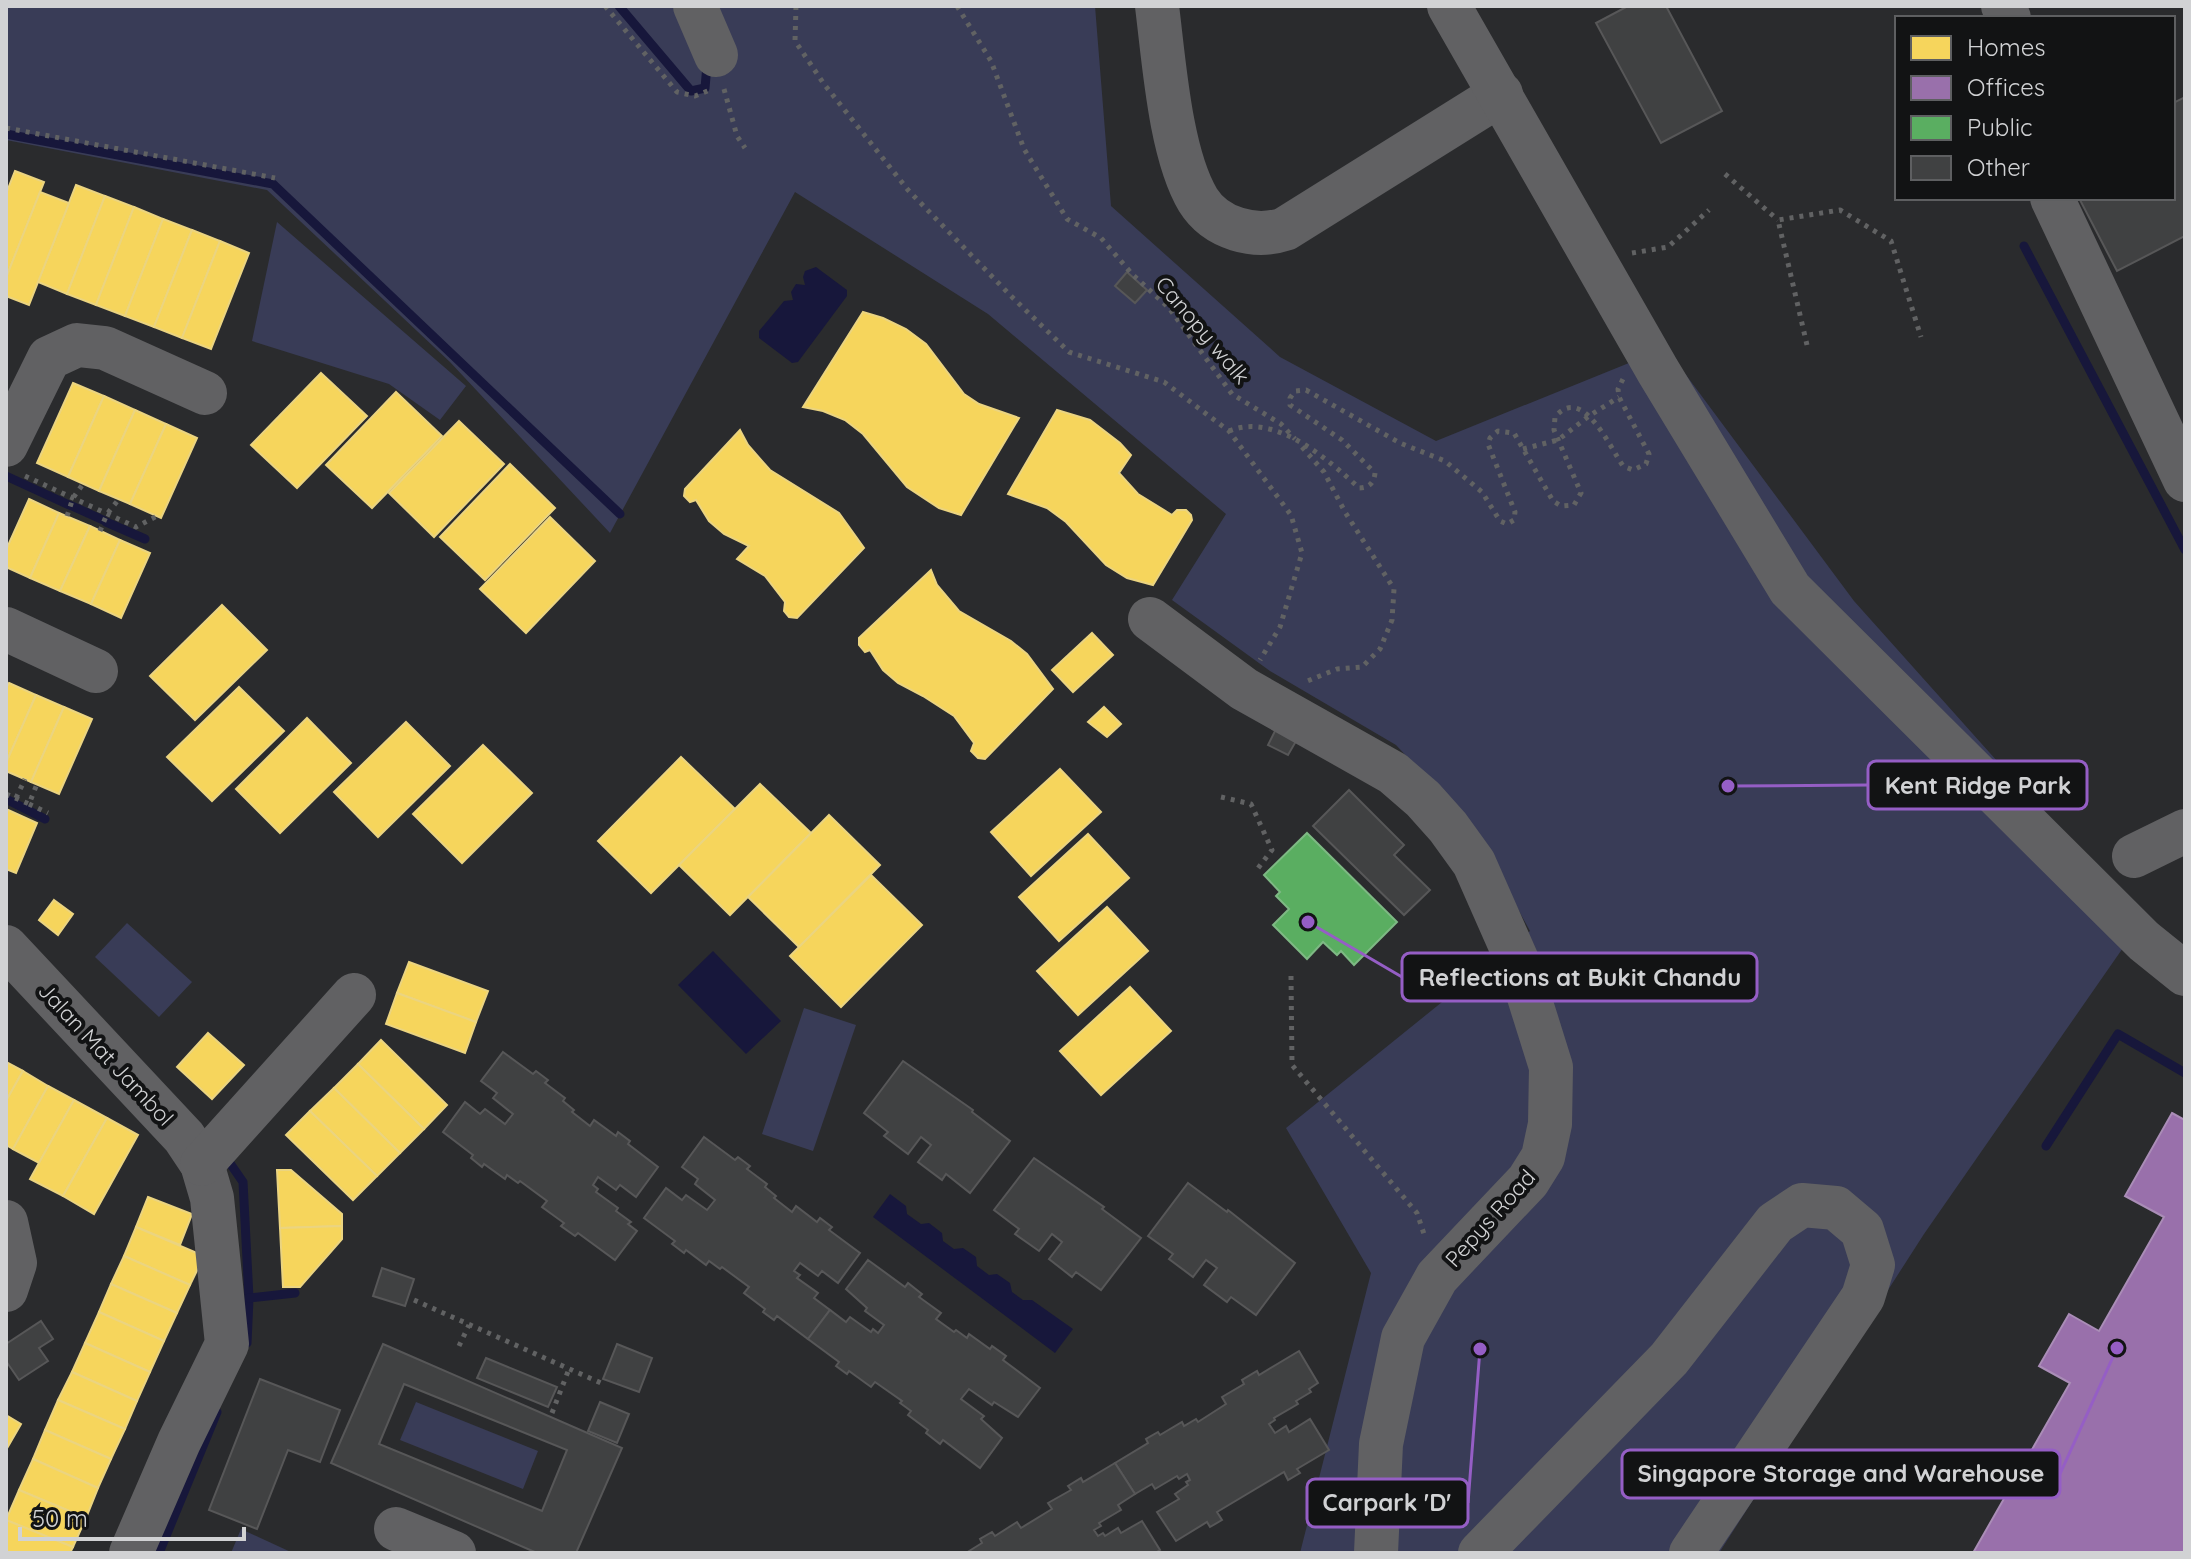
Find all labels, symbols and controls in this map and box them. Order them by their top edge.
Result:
legend [1895,16,2175,200]
text: Homes [1967,32,2045,62]
text: Offices [1967,72,2045,102]
text: Public [1967,112,2032,142]
text: Other [1967,152,2030,182]
street label: Canopy walk [1150,270,1256,390]
callout: Kent Ridge Park [1868,761,2087,809]
text: Kent Ridge Park [1885,770,2071,800]
callout: Reflections at Bukit Chandu [1402,953,1757,1001]
text: Reflections at Bukit Chandu [1419,962,1741,992]
street label: Jalan Mat Jambol [32,977,180,1131]
street label: Pepys Road [1439,1163,1541,1273]
callout: Singapore Storage and Warehouse [1622,1450,2060,1498]
text: Singapore Storage and Warehouse [1638,1458,2044,1488]
callout: Carpark 'D' [1307,1479,1468,1527]
text: Carpark 'D' [1323,1487,1451,1517]
scale bar [20,1491,244,1541]
text: 50 m [32,1503,88,1533]

